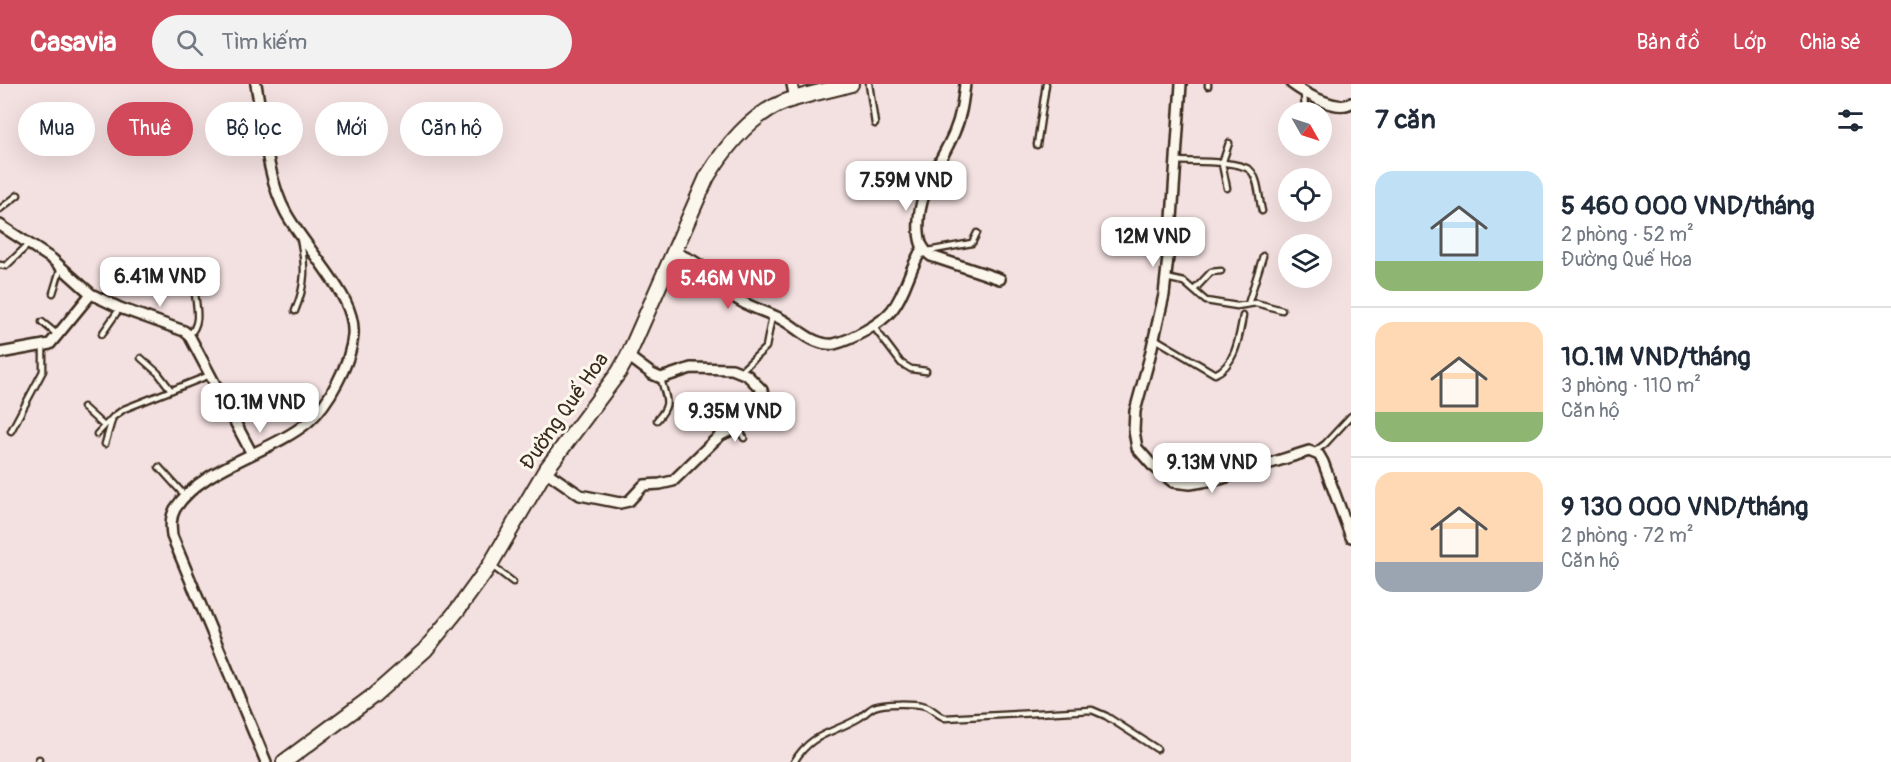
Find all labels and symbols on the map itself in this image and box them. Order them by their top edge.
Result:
north arrow [1278,102,1332,156]
pin: 7.59M VND [837,161,975,212]
pin: 12M VND [1098,217,1208,268]
pin: 6.41M VND [91,257,229,308]
pin: 5.46M VND [659,259,797,310]
street label: Đường Quế Hoa [514,347,615,475]
pin: 10.1M VND [191,383,329,434]
pin: 9.35M VND [666,392,804,443]
pin: 9.13M VND [1143,443,1281,494]

